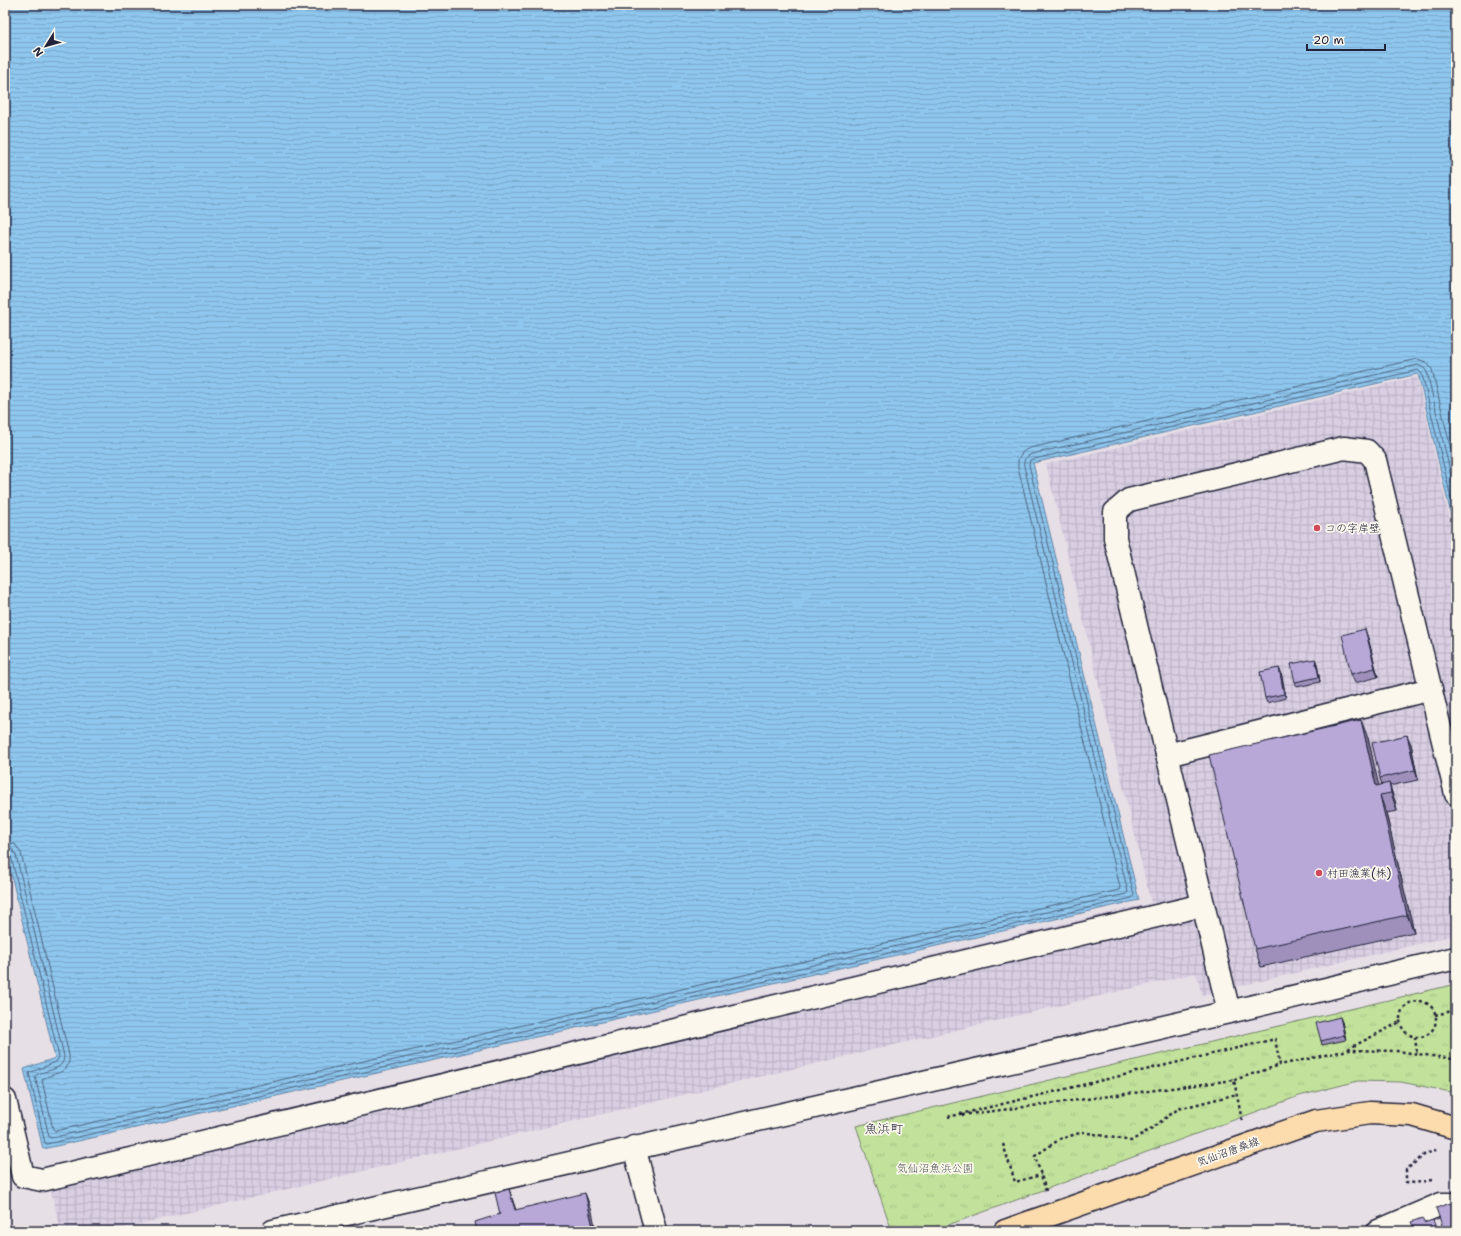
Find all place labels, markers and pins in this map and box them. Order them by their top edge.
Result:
place label: コの字岸壁 [1325,521,1380,536]
marker: コの字岸壁 [1312,523,1322,533]
place label: 村田漁業(株) [1327,866,1391,881]
marker: 村田漁業(株) [1314,868,1324,878]

